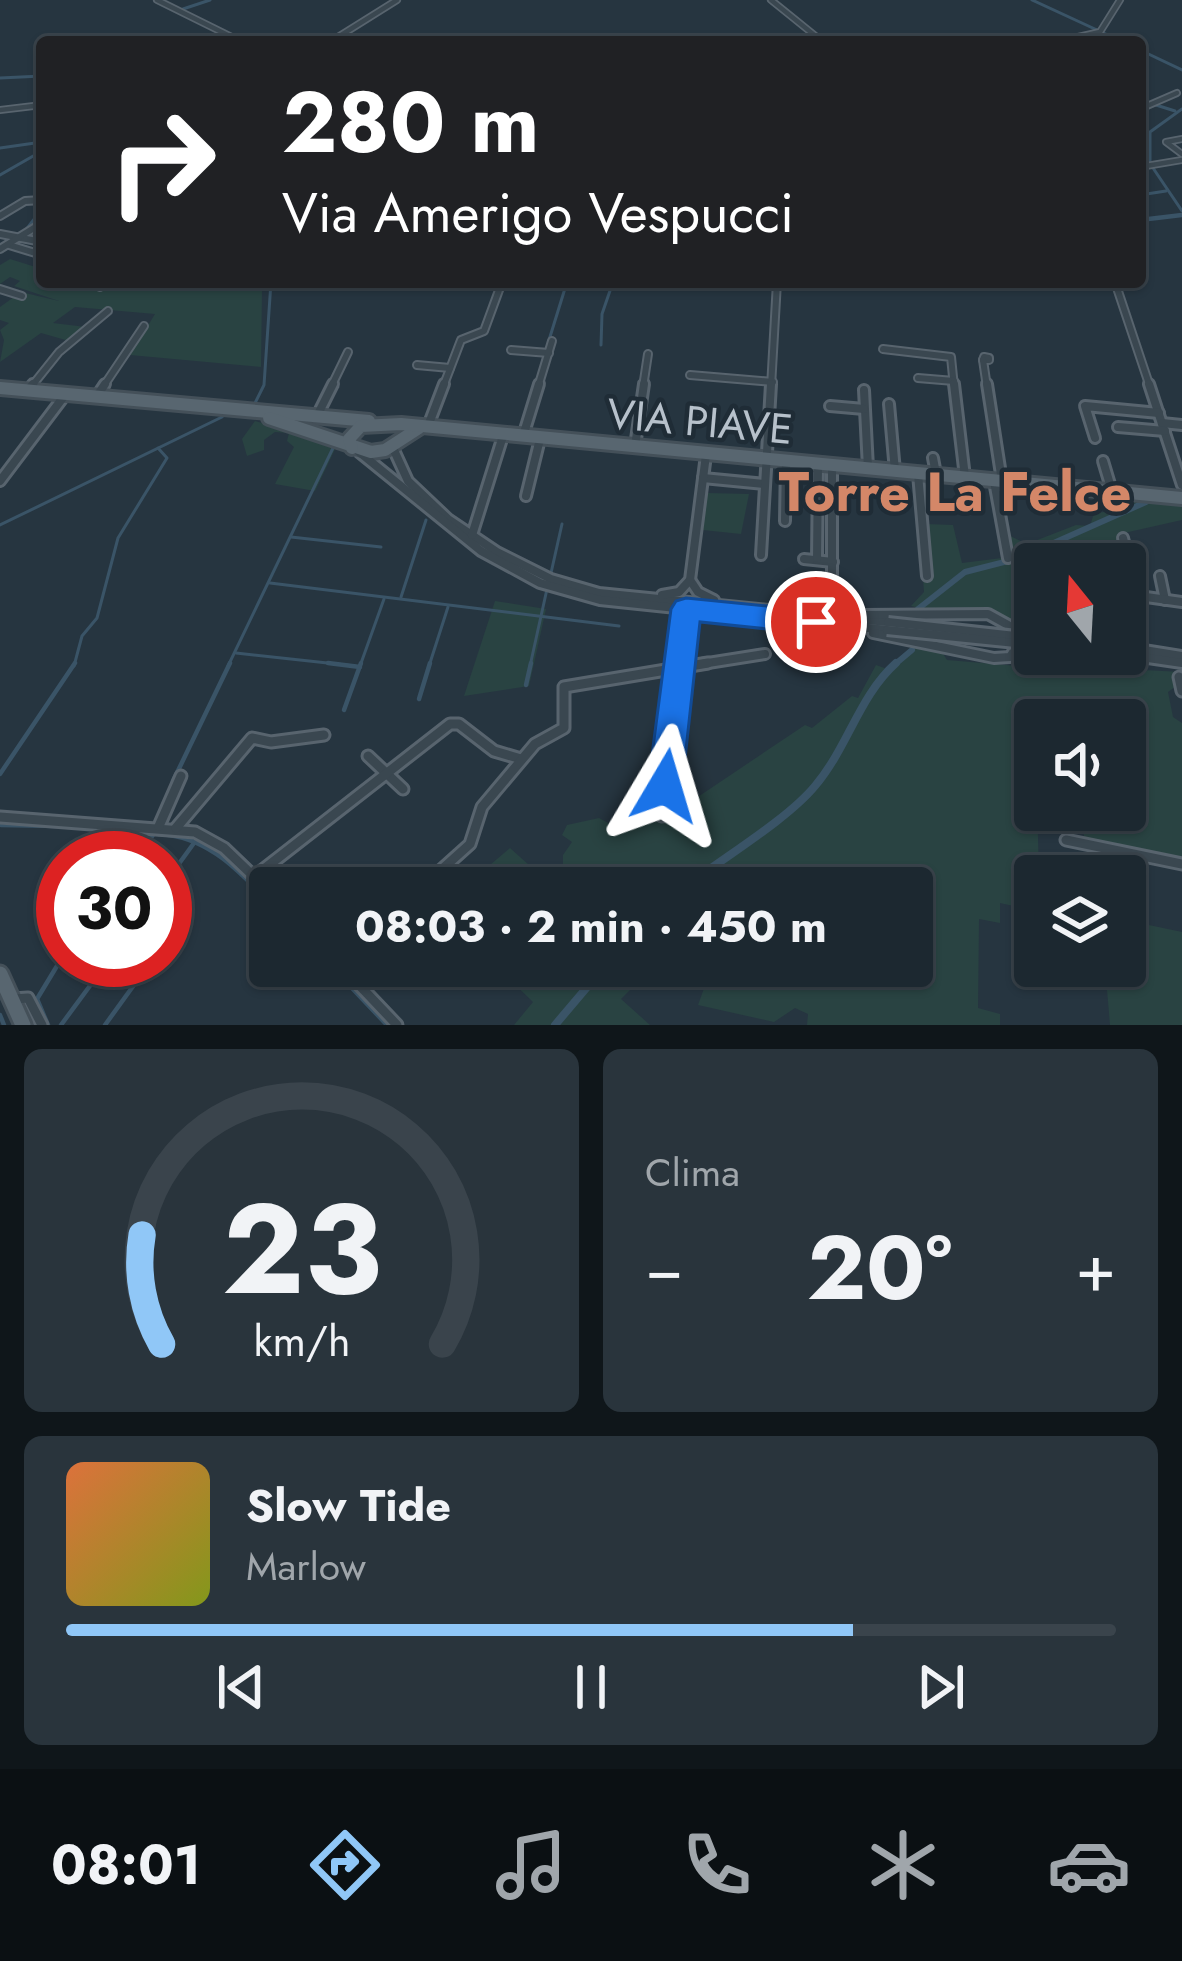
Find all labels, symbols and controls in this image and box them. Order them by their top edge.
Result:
text: 280 m [282,62,539,184]
icon: right [84,84,240,240]
text: Via Amerigo Vespucci [282,174,794,252]
street label: VIA PIAVE [605,383,795,460]
district label: Torre La Felce [779,453,1131,531]
north arrow [1014,543,1146,675]
map controls [1014,543,1146,987]
pin [765,571,867,673]
icon: arrive [783,589,849,655]
button: sound [1014,699,1146,831]
position arrow [602,723,728,849]
speed limit sign: 30 [36,831,192,987]
button: layers [1014,855,1146,987]
text: 08:03 · 2 min · 450 m [355,894,827,959]
text: Clima [645,1144,740,1201]
text: 23 [222,1159,381,1340]
text: 20° [807,1203,952,1333]
text: − [645,1220,684,1316]
text: + [1075,1220,1116,1316]
text: km/h [253,1309,350,1371]
text: Slow Tide [246,1473,451,1538]
text: Marlow [246,1538,366,1595]
icon: previous [208,1654,274,1720]
icon: pause [558,1654,624,1720]
icon: next [908,1654,974,1720]
icon: directions [303,1823,387,1907]
icon: music [489,1823,573,1907]
icon: phone [675,1823,759,1907]
icon: climate [861,1823,945,1907]
icon: car [1047,1823,1131,1907]
text: 08:01 [51,1826,201,1904]

